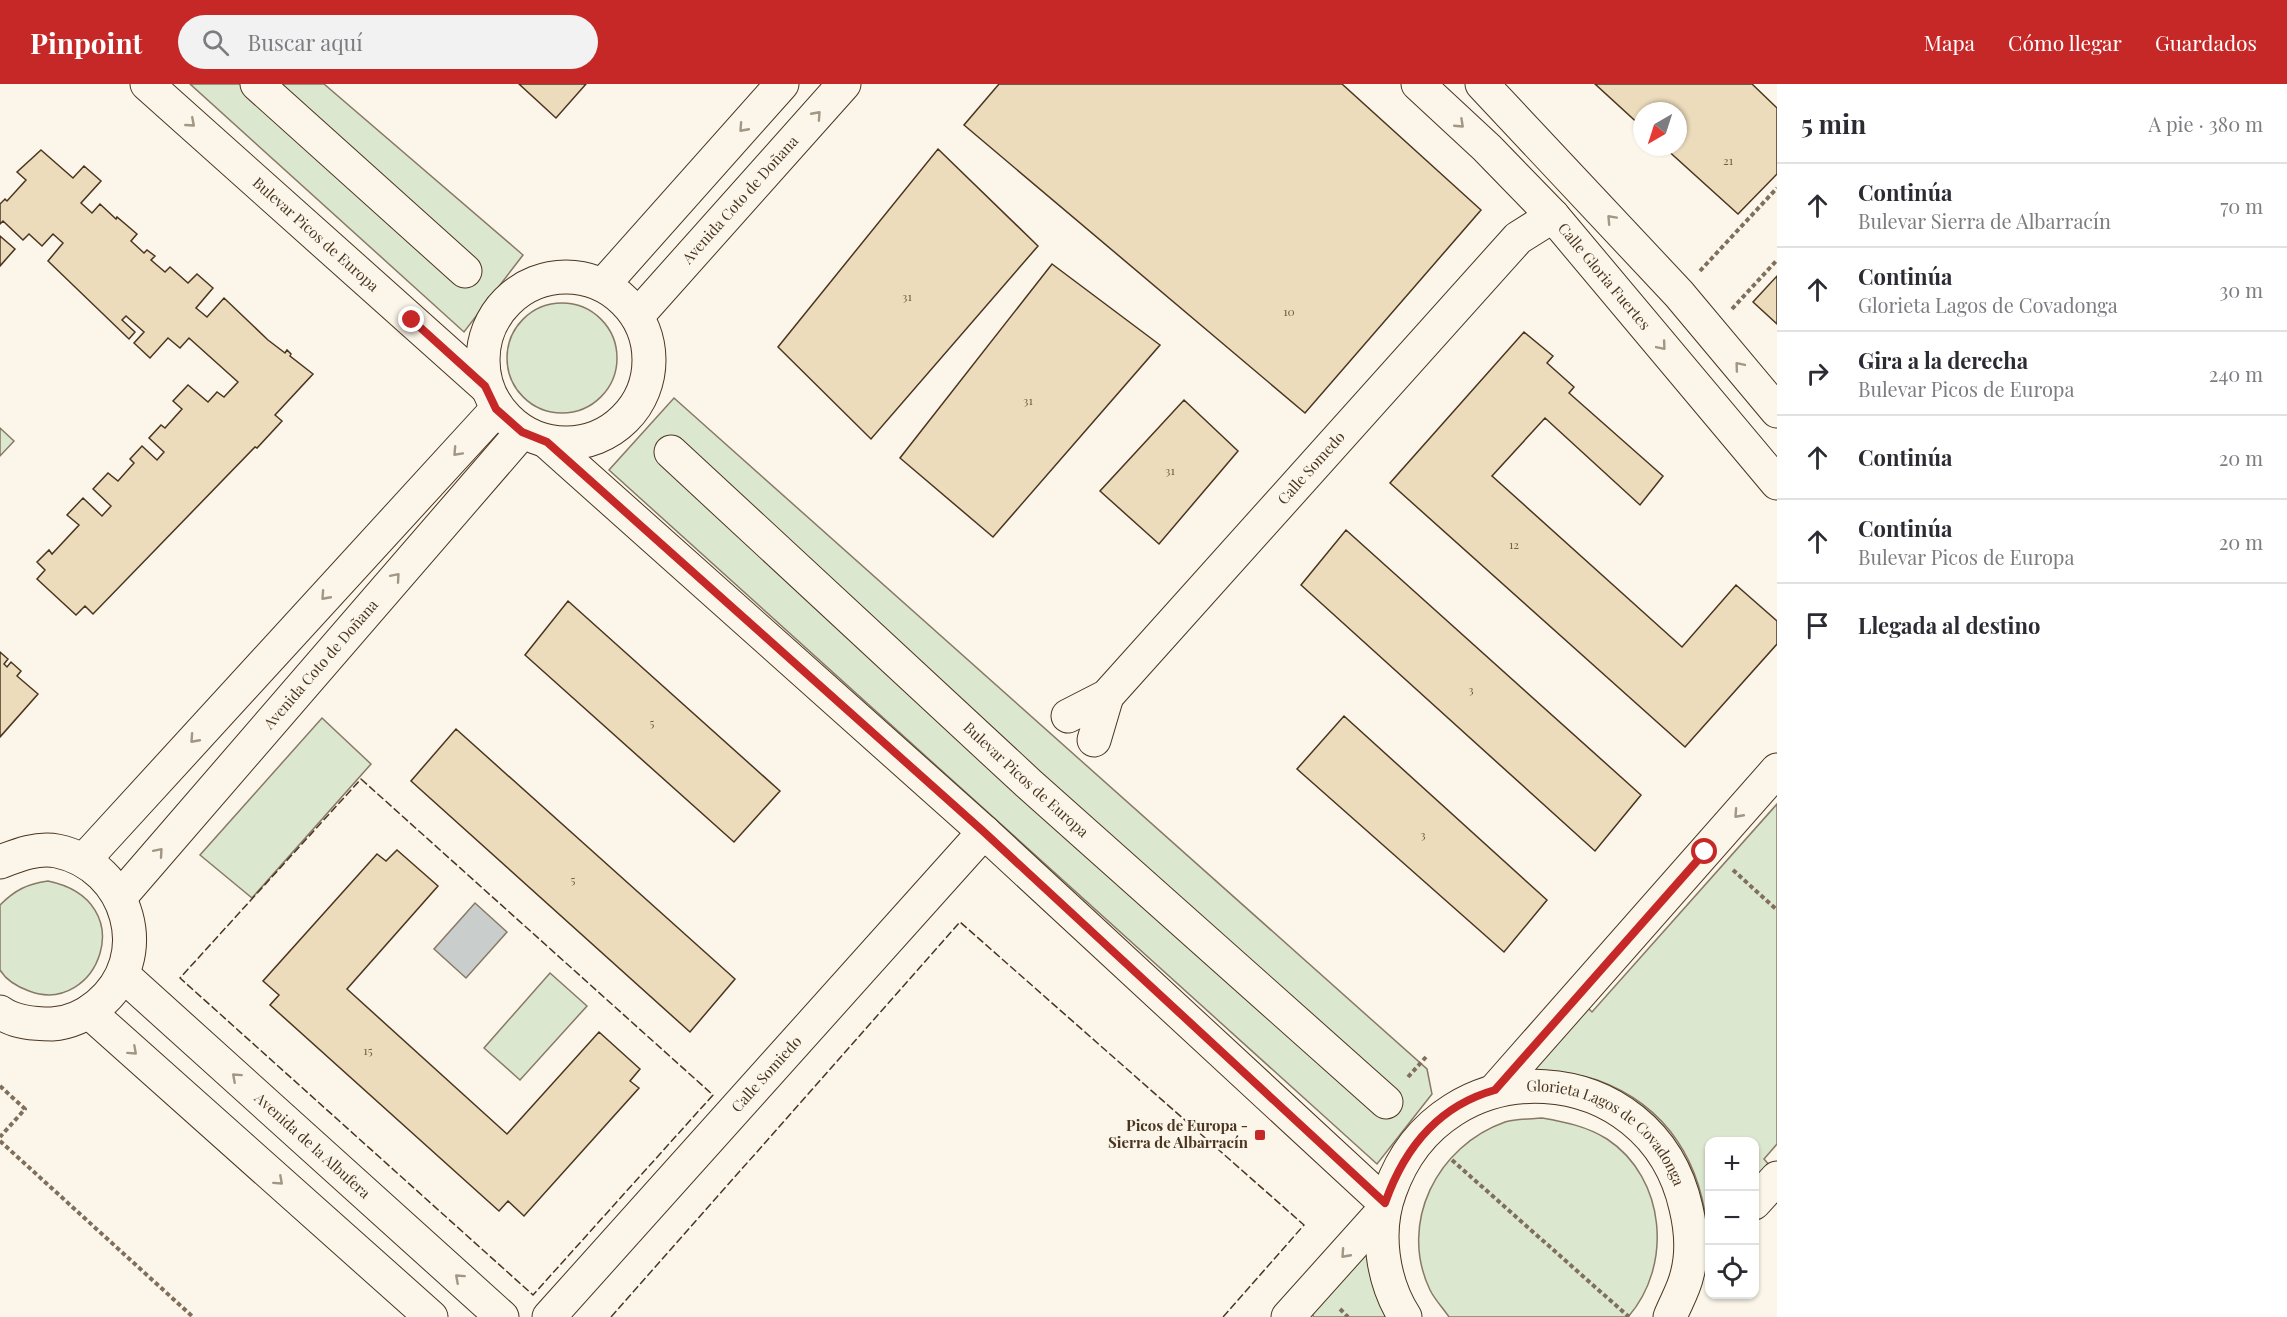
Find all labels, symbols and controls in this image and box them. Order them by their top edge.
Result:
search box [178,15,598,69]
text: Pinpoint [30,24,142,61]
icon: search [199,26,232,59]
text: Buscar aquí [247,27,363,57]
text: Mapa [1924,28,1975,56]
text: Cómo llegar [2008,28,2122,56]
text: Guardados [2155,28,2257,56]
north arrow [1633,102,1687,156]
text: 5 min [1801,106,1866,141]
text: A pie · 380 m [2148,110,2263,137]
one-way arrow [810,111,821,122]
one-way arrow [184,116,195,127]
one-way arrow [1454,117,1464,128]
one-way arrow [739,121,750,132]
street label: Avenida Coto de Doñana [677,131,803,268]
house number: 21 [1723,152,1734,168]
street label: Bulevar Picos de Europa [249,172,384,296]
text: Continúa [1858,177,1952,207]
icon: ahead [1801,189,1834,222]
text: 70 m [2220,192,2263,219]
text: Bulevar Sierra de Albarracín [1858,207,2111,234]
one-way arrow [1607,216,1618,226]
street label: Calle Gloria Fuertes [1554,218,1655,334]
text: Continúa [1858,261,1952,291]
icon: ahead [1801,273,1834,306]
text: 30 m [2219,276,2263,303]
house number: 31 [902,288,912,304]
text: Glorieta Lagos de Covadonga [1858,291,2118,318]
house number: 10 [1283,303,1295,319]
route end [398,306,424,332]
one-way arrow [1655,339,1666,350]
text: Gira a la derecha [1858,345,2028,375]
icon: right [1801,357,1834,390]
text: 240 m [2209,360,2263,387]
one-way arrow [1736,362,1747,373]
text: Bulevar Picos de Europa [1858,375,2074,402]
house number: 31 [1023,392,1033,408]
street label: Calle Somedo [1273,427,1349,508]
icon: ahead [1801,441,1834,474]
text: Continúa [1858,442,1952,472]
text: 20 m [2219,444,2263,471]
one-way arrow [453,445,464,455]
house number: 31 [1165,462,1175,478]
text: Continúa [1858,513,1952,543]
icon: ahead [1801,525,1834,558]
text: 20 m [2219,528,2263,555]
house number: 12 [1509,536,1519,552]
text: Bulevar Picos de Europa [1858,543,2074,570]
one-way arrow [389,574,400,584]
one-way arrow [321,589,332,599]
street label: Avenida Coto de Doñana [258,594,382,734]
icon: arrive [1801,609,1834,642]
text: Llegada al destino [1858,610,2040,640]
house number: 3 [1468,681,1474,697]
house number: 5 [650,714,655,730]
street label: Bulevar Picos de Europa [959,717,1094,842]
one-way arrow [190,733,201,743]
one-way arrow [1734,807,1745,818]
house number: 3 [1420,826,1426,842]
route start [1691,838,1717,864]
one-way arrow [152,848,163,859]
house number: 5 [571,871,576,887]
street label: Calle Somiedo [726,1031,805,1116]
house number: 15 [363,1042,373,1058]
one-way arrow [126,1044,137,1055]
one-way arrow [233,1073,243,1084]
street label: Glorieta Lagos de Covadonga [1526,1075,1690,1189]
street label: Avenida de la Albufera [250,1087,375,1203]
place label: Picos de Europa - Sierra de Albarracín [1108,1115,1249,1152]
marker: Picos de Europa - Sierra de Albarracín [1253,1128,1267,1142]
map controls [1705,1137,1759,1299]
button: + [1705,1137,1759,1191]
one-way arrow [272,1174,282,1185]
button: − [1705,1191,1759,1245]
button: locate [1705,1245,1759,1299]
one-way arrow [1341,1247,1352,1257]
one-way arrow [455,1274,466,1285]

